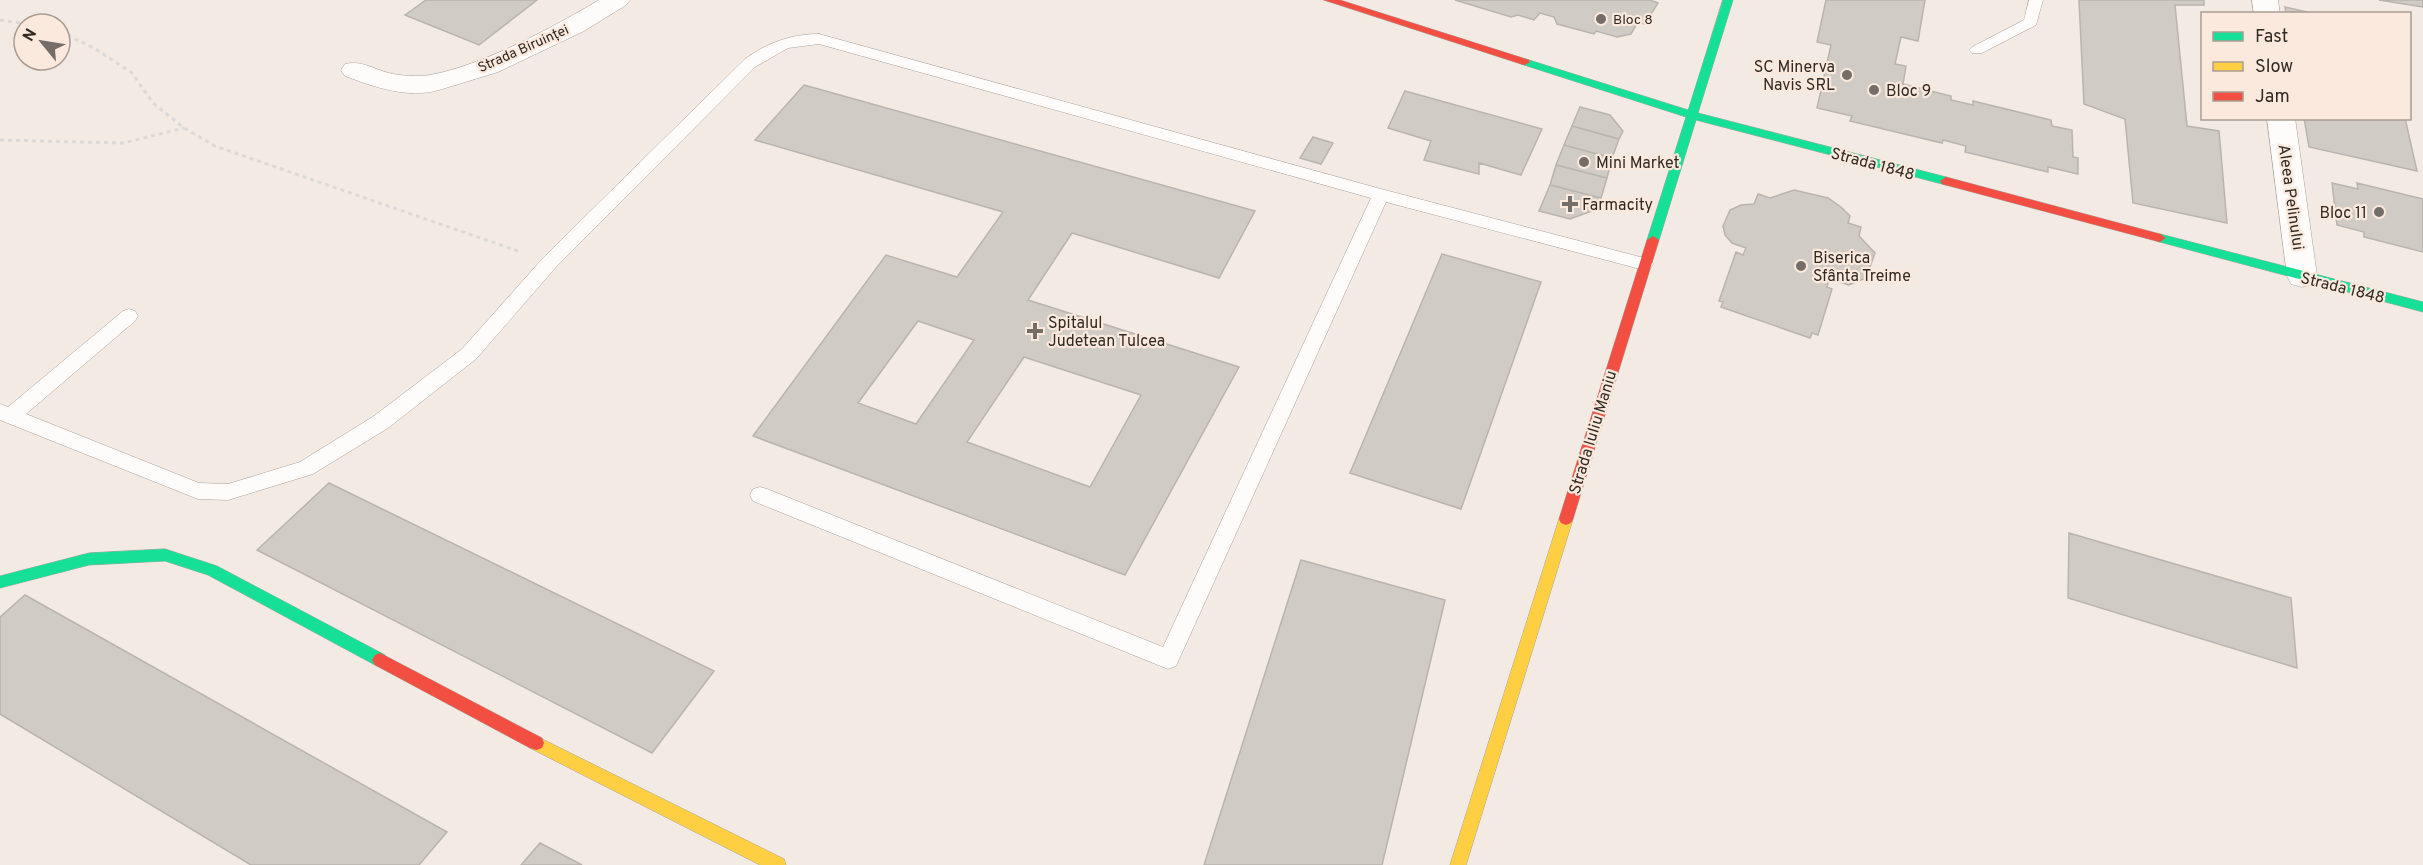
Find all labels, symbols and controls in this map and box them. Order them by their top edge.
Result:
north arrow [12,12,72,72]
marker: Bloc 8 [1594,12,1608,26]
place label: Bloc 8 [1613,12,1653,29]
legend [2201,12,2411,120]
street label: Strada Biruinței [476,22,572,77]
text: N [19,26,42,45]
text: Fast [2255,26,2288,49]
text: Slow [2255,56,2293,79]
place label: SC Minerva Navis SRL [1754,58,1835,96]
marker: SC Minerva Navis SRL [1840,68,1854,82]
place label: Bloc 9 [1886,82,1931,102]
marker: Bloc 9 [1867,83,1881,97]
text: Jam [2255,86,2290,109]
street label: Aleea Pelinului [2273,143,2307,252]
street label: Strada 1848 [1828,144,1917,186]
place label: Mini Market [1596,154,1679,174]
marker: Mini Market [1577,155,1591,169]
place label: Farmacity [1582,196,1653,216]
marker: Farmacity [1563,197,1577,211]
place label: Bloc 11 [2319,204,2367,224]
marker: Bloc 11 [2372,205,2386,219]
place label: Biserica Sfânta Treime [1813,249,1911,287]
marker: Biserica Sfânta Treime [1794,259,1808,273]
street label: Strada 1848 [2298,269,2387,309]
place label: Spitalul Judetean Tulcea [1048,314,1165,352]
marker: Spitalul Judetean Tulcea [1026,322,1044,340]
street label: Strada Iuliu Maniu [1566,368,1622,497]

